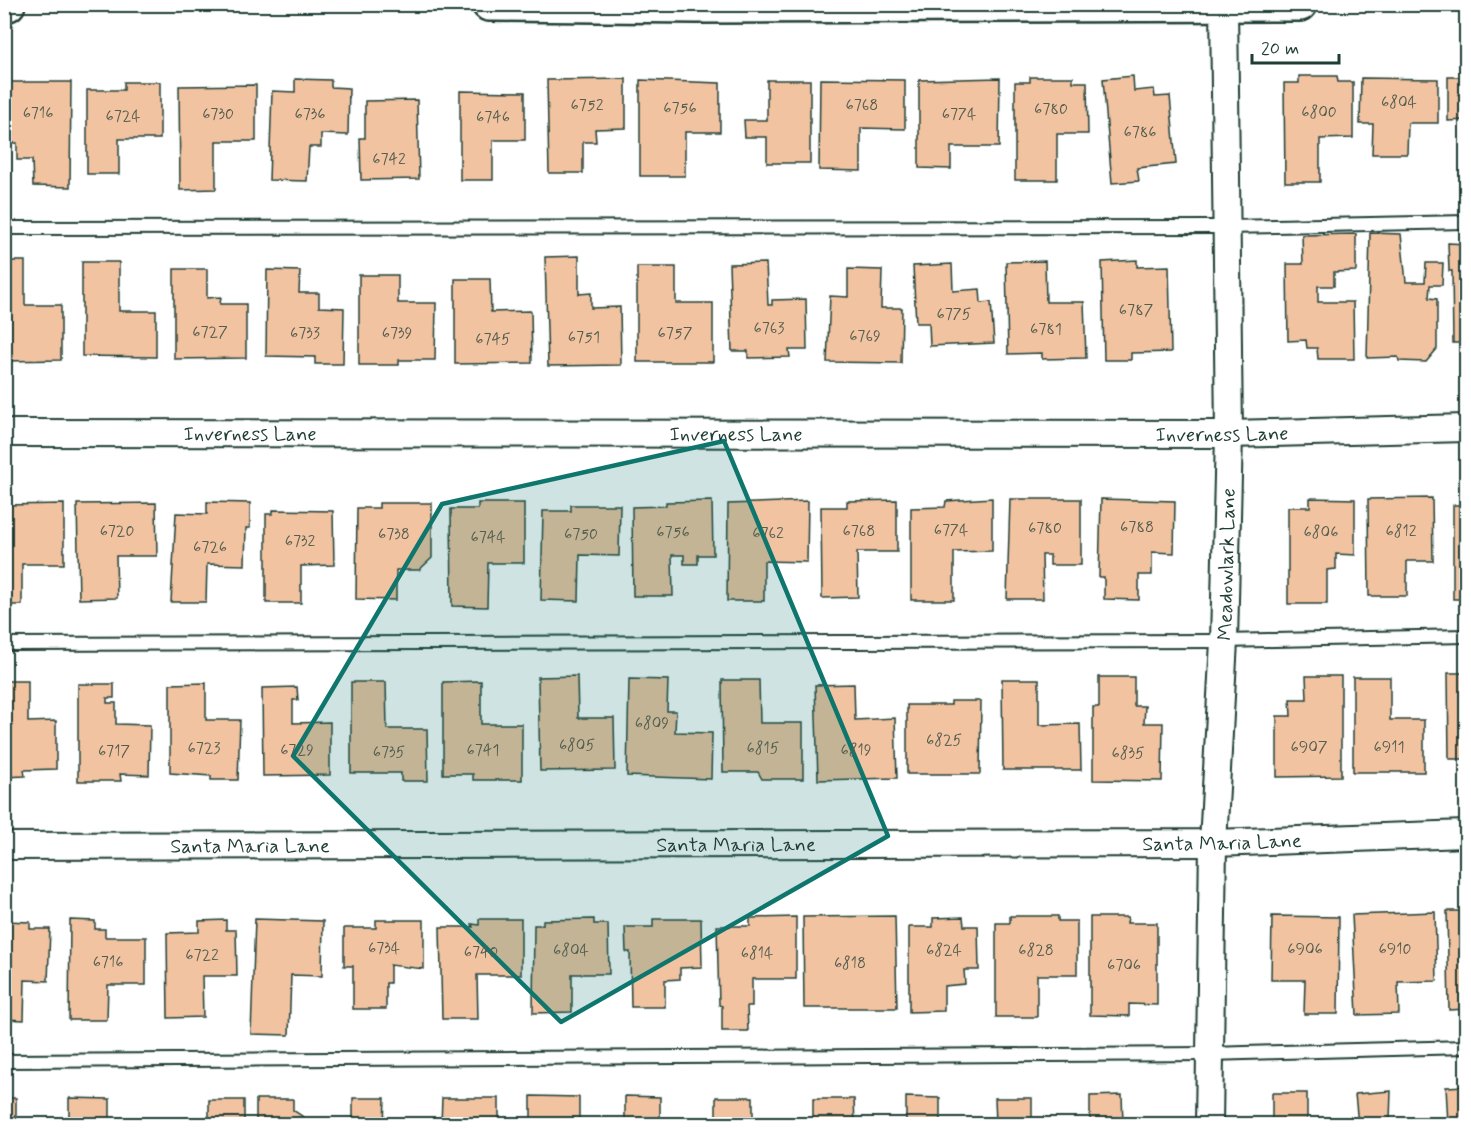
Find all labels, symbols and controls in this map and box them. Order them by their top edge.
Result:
scale bar [1252,27,1339,65]
text: 20 m [1261,37,1299,61]
house number: 6804 [1381,92,1417,113]
house number: 6752 [571,95,604,116]
house number: 6768 [846,95,878,116]
house number: 6756 [663,98,697,119]
house number: 6780 [1034,99,1068,120]
house number: 6800 [1301,102,1337,123]
house number: 6716 [23,103,53,124]
house number: 6730 [202,104,234,125]
house number: 6736 [295,104,325,125]
house number: 6774 [942,104,976,125]
house number: 6724 [105,106,141,127]
house number: 6746 [476,107,510,128]
house number: 6786 [1123,122,1157,143]
house number: 6742 [372,149,406,170]
house number: 6787 [1119,300,1154,321]
house number: 6775 [937,304,971,325]
house number: 6763 [753,318,785,339]
house number: 6781 [1030,319,1062,340]
house number: 6727 [192,322,228,343]
house number: 6733 [290,323,320,344]
house number: 6739 [382,323,412,344]
house number: 6757 [658,323,693,344]
house number: 6769 [849,326,881,347]
house number: 6751 [568,327,600,348]
house number: 6745 [475,329,511,350]
street label: Inverness Lane [1156,420,1289,449]
street label: Inverness Lane [184,421,316,448]
street label: Inverness Lane [670,422,802,449]
street label: Meadowlark Lane [1212,488,1243,641]
house number: 6788 [1120,517,1154,538]
house number: 6780 [1028,518,1062,539]
house number: 6774 [934,520,968,541]
house number: 6720 [100,521,134,542]
house number: 6768 [843,521,875,542]
house number: 6812 [1385,521,1417,542]
house number: 6756 [656,522,690,543]
house number: 6806 [1304,522,1338,543]
house number: 6762 [752,523,784,544]
house number: 6738 [378,524,410,545]
house number: 6750 [564,524,598,545]
house number: 6744 [471,527,505,548]
house number: 6732 [285,531,315,552]
house number: 6726 [193,537,227,558]
house number: 6809 [635,713,669,734]
house number: 6825 [926,730,962,751]
house number: 6805 [559,735,595,756]
house number: 6907 [1290,737,1328,758]
house number: 6911 [1373,737,1405,758]
house number: 6723 [187,738,221,759]
house number: 6815 [747,738,779,759]
house number: 6729 [280,740,314,761]
house number: 6741 [467,740,499,761]
house number: 6819 [840,740,872,761]
house number: 6717 [98,741,130,762]
house number: 6735 [373,742,405,763]
house number: 6835 [1111,743,1145,764]
street label: Santa Maria Lane [1142,828,1302,858]
street label: Santa Maria Lane [656,832,816,859]
street label: Santa Maria Lane [170,833,330,861]
house number: 6734 [368,938,400,959]
house number: 6906 [1287,939,1323,960]
house number: 6910 [1379,939,1411,960]
house number: 6804 [553,940,589,961]
house number: 6824 [926,940,962,961]
house number: 6828 [1018,940,1054,961]
house number: 6740 [464,942,498,963]
house number: 6814 [741,943,773,964]
house number: 6722 [185,945,219,966]
house number: 6716 [93,952,123,973]
house number: 6818 [834,953,866,974]
house number: 6706 [1107,955,1141,976]

